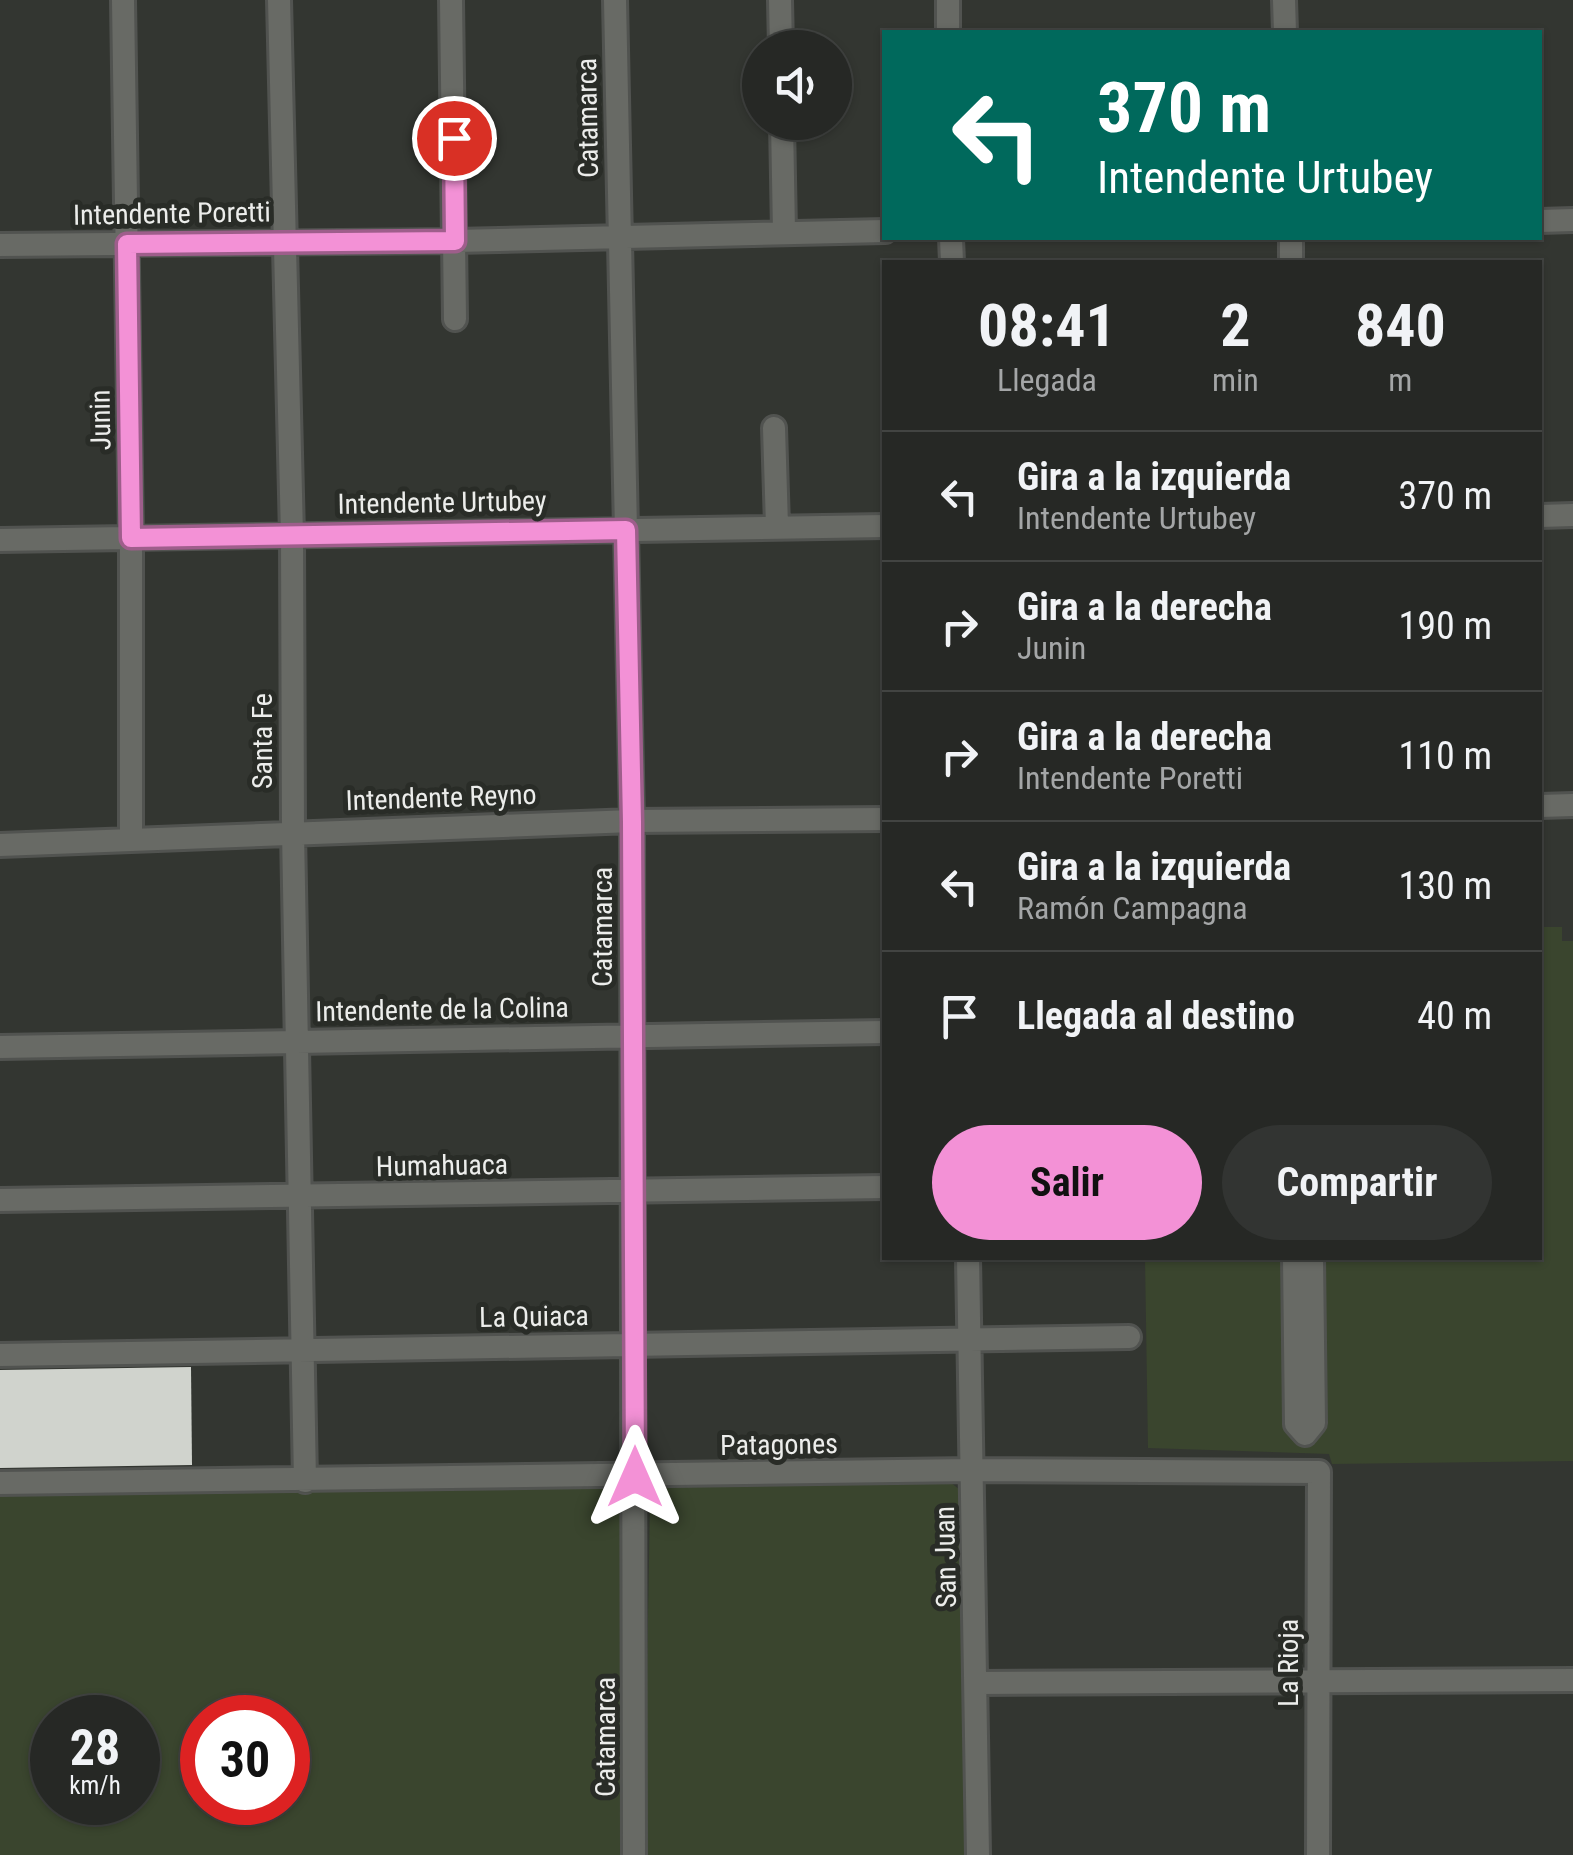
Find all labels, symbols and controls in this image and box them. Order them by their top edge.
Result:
map controls [742,30,852,140]
button: sound [742,30,852,140]
street label: Catamarca [570,58,605,178]
text: 370 m [1097,67,1271,149]
icon: left [932,70,1062,200]
pin [412,96,497,181]
icon: arrive [427,111,482,166]
text: Intendente Urtubey [1097,151,1433,204]
street label: Intendente Poretti [73,195,271,232]
text: 08:41 [978,290,1116,361]
text: 2 [1220,290,1251,361]
text: 840 [1355,290,1446,361]
text: Llegada [997,361,1097,399]
text: min [1212,361,1259,399]
text: m [1388,361,1412,399]
street label: Junin [83,389,118,451]
text: Gira a la izquierda [1017,455,1291,499]
icon: left [932,469,987,524]
text: 370 m [1398,474,1492,518]
street label: Intendente Urtubey [337,484,547,521]
text: Intendente Urtubey [1017,499,1256,537]
text: Gira a la derecha [1017,585,1272,629]
icon: right [932,599,987,654]
text: 190 m [1398,604,1492,648]
text: Junin [1017,629,1086,667]
street label: Santa Fe [246,693,279,789]
text: Gira a la derecha [1017,715,1272,759]
icon: right [932,729,987,784]
text: 110 m [1398,734,1492,778]
text: Intendente Poretti [1017,759,1243,797]
street label: Intendente Reyno [345,778,537,817]
text: Gira a la izquierda [1017,845,1291,889]
icon: left [932,859,987,914]
text: 130 m [1398,864,1492,908]
street label: Catamarca [586,867,619,987]
text: Ramón Campagna [1017,889,1248,927]
icon: arrive [932,989,987,1044]
street label: Intendente de la Colina [315,991,569,1028]
text: Llegada al destino [1017,994,1295,1038]
text: 40 m [1417,994,1492,1038]
button: Salir [932,1125,1202,1240]
button: Compartir [1222,1125,1492,1240]
street label: Humahuaca [376,1148,508,1183]
street label: La Quiaca [479,1299,589,1334]
position arrow [583,1425,687,1529]
street label: Patagones [720,1427,838,1462]
street label: San Juan [928,1506,963,1608]
street label: La Rioja [1272,1619,1305,1707]
street label: Catamarca [589,1677,622,1797]
speed limit sign: 30 [180,1695,310,1825]
text: 28 [70,1719,120,1777]
text: km/h [69,1771,121,1800]

